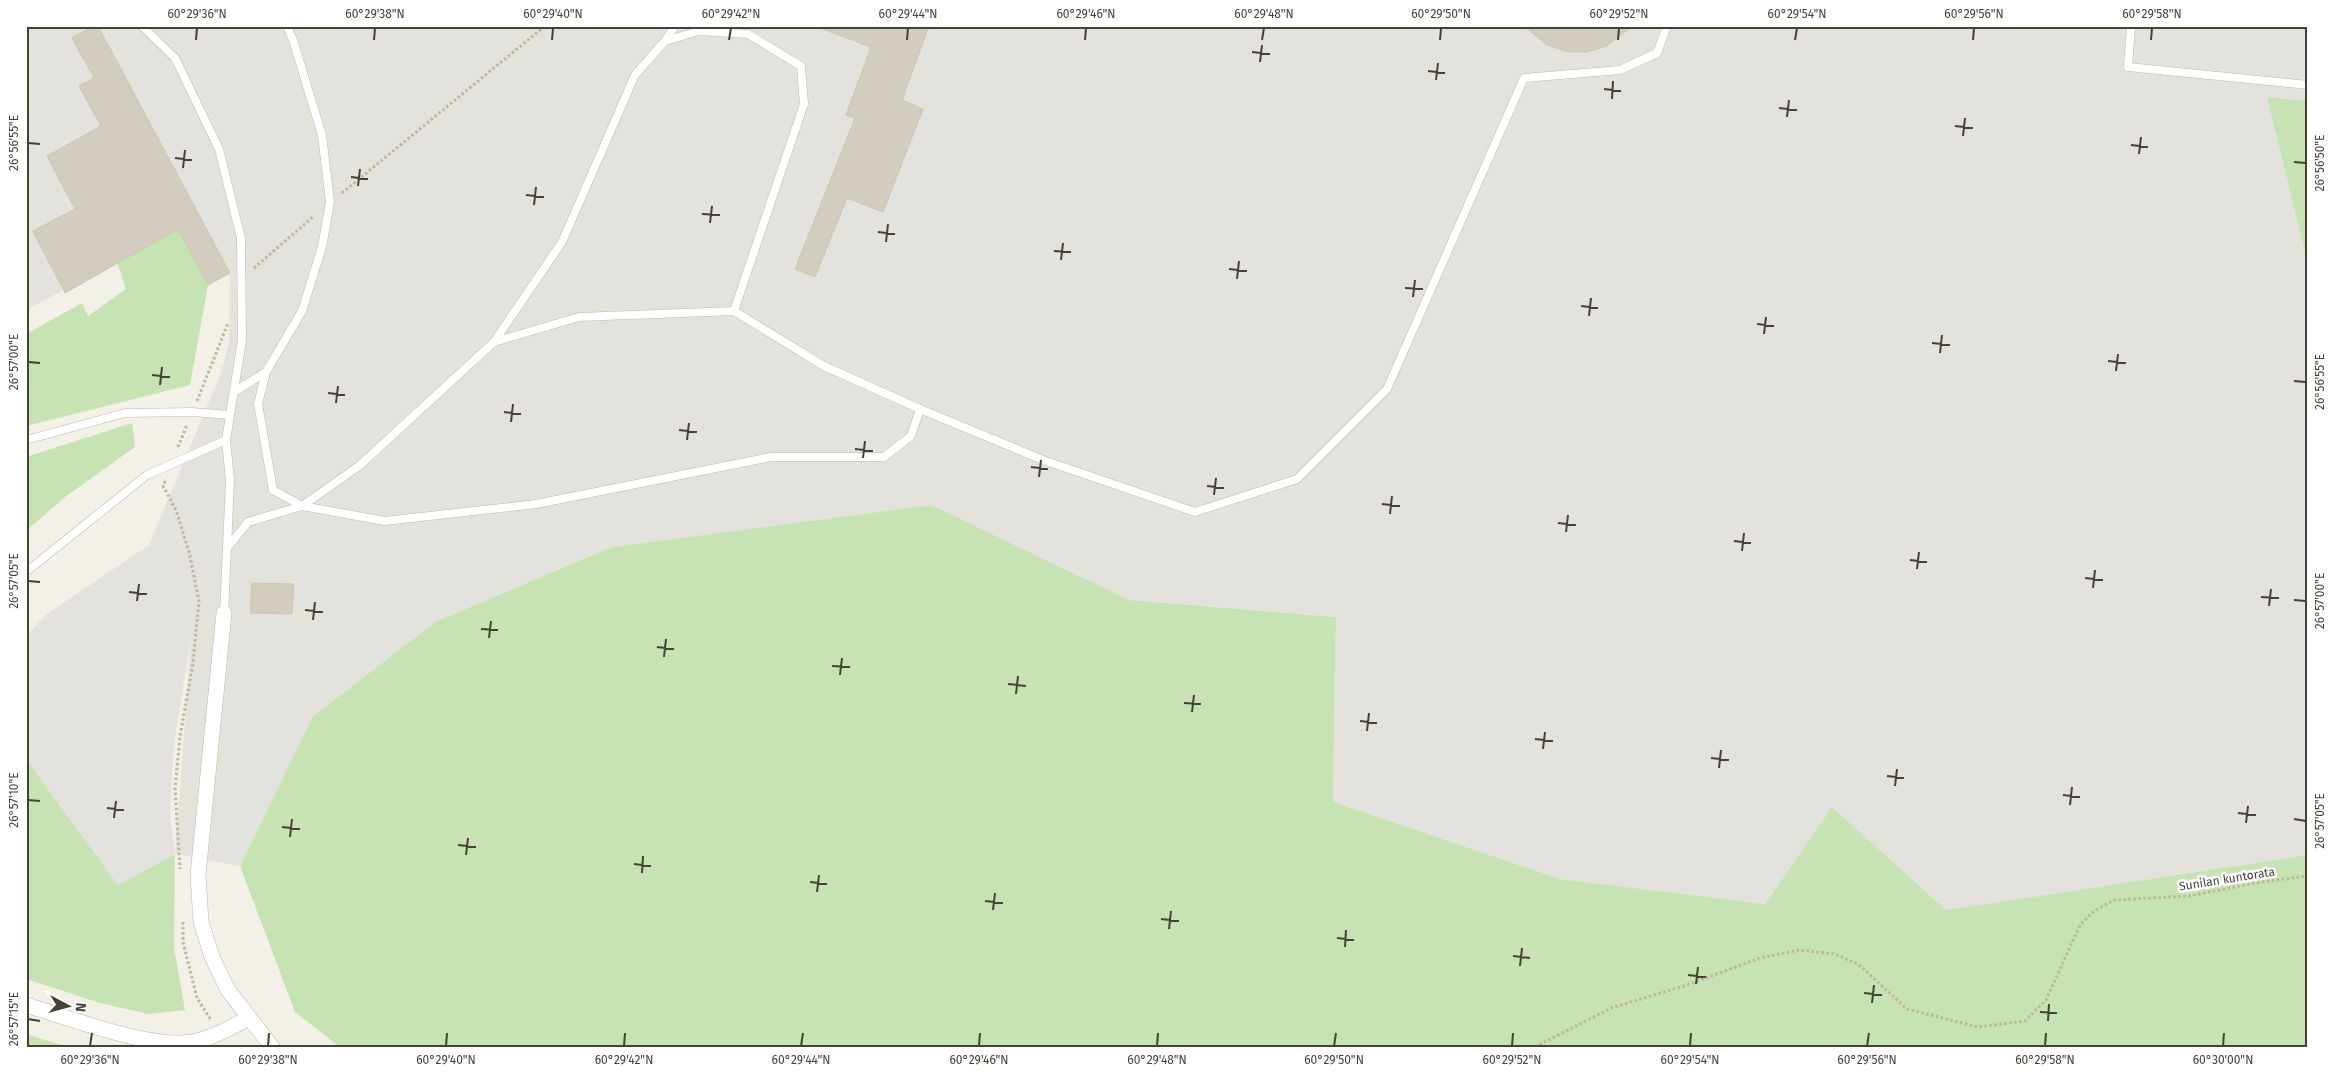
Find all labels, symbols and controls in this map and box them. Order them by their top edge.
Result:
text: 60°29'36"N [167,7,227,21]
text: 60°29'38"N [345,7,405,21]
text: 60°29'40"N [523,7,583,21]
text: 60°29'42"N [702,7,760,21]
text: 60°29'44"N [879,7,937,21]
text: 60°29'46"N [1056,7,1116,21]
text: 60°29'48"N [1234,7,1294,21]
text: 60°29'50"N [1411,7,1471,21]
text: 60°29'52"N [1590,7,1648,21]
text: 60°29'54"N [1768,7,1826,21]
text: 60°29'56"N [1944,7,2004,21]
text: 60°29'58"N [2122,7,2182,21]
text: 26°56'55"E [7,115,21,171]
text: 26°56'50"E [2313,134,2327,192]
text: 26°57'00"E [7,334,21,390]
text: 26°56'55"E [2313,354,2327,410]
text: 26°57'05"E [7,553,21,609]
text: 26°57'00"E [2313,573,2327,629]
text: 26°57'10"E [7,772,21,828]
text: 26°57'05"E [2313,793,2327,849]
street label: Sunilan kuntorata [2178,865,2276,893]
north arrow [42,980,92,1030]
text: 26°57'15"E [7,992,21,1046]
text: N [71,1002,89,1013]
text: 60°29'36"N [60,1053,120,1067]
text: 60°29'38"N [238,1053,298,1067]
text: 60°29'40"N [416,1053,476,1067]
text: 60°29'42"N [595,1053,653,1067]
text: 60°29'44"N [772,1053,830,1067]
text: 60°29'46"N [949,1053,1009,1067]
text: 60°29'48"N [1127,1053,1187,1067]
text: 60°29'50"N [1304,1053,1364,1067]
text: 60°29'52"N [1483,1053,1541,1067]
text: 60°29'54"N [1661,1053,1719,1067]
text: 60°29'56"N [1837,1053,1897,1067]
text: 60°29'58"N [2015,1053,2075,1067]
text: 60°30'00"N [2193,1053,2253,1067]

